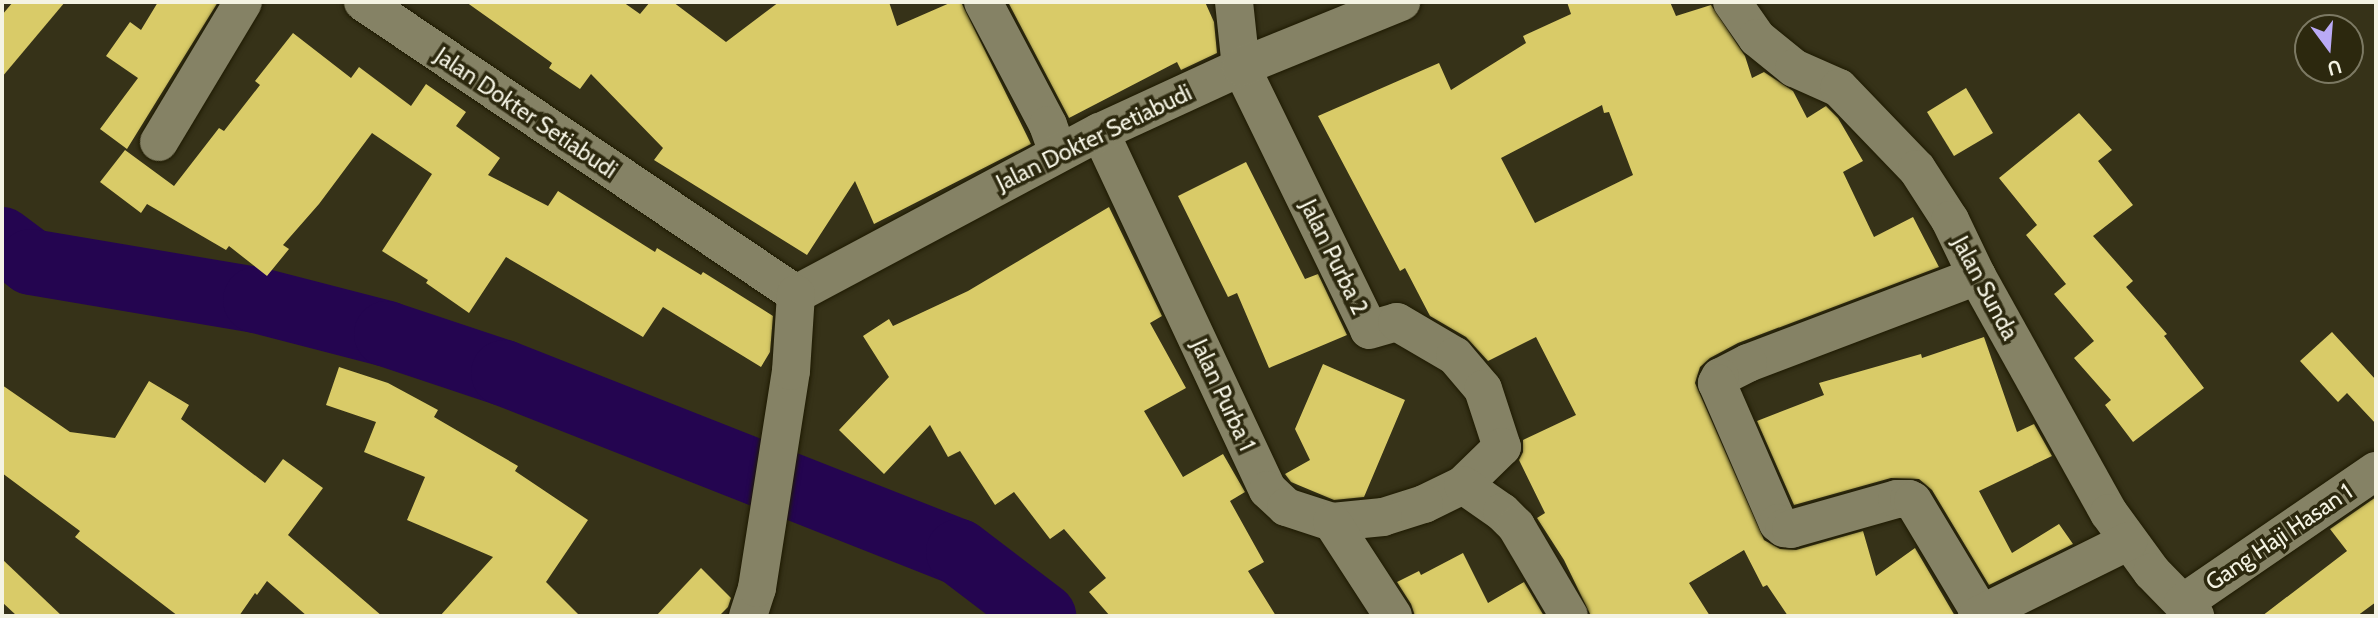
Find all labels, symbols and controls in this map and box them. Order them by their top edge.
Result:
north arrow [2294,14,2364,84]
street label: Jalan Dokter Setiabudi [430,42,622,184]
text: U [2325,55,2344,81]
street label: Jalan Dokter Setiabudi [992,79,1196,197]
street label: Jalan Purba 2 [1294,195,1374,319]
street label: Jalan Sunda [1946,232,2024,344]
street label: Jalan Purba 1 [1185,335,1261,455]
street label: Gang Haji Hasan 1 [2200,478,2358,596]

